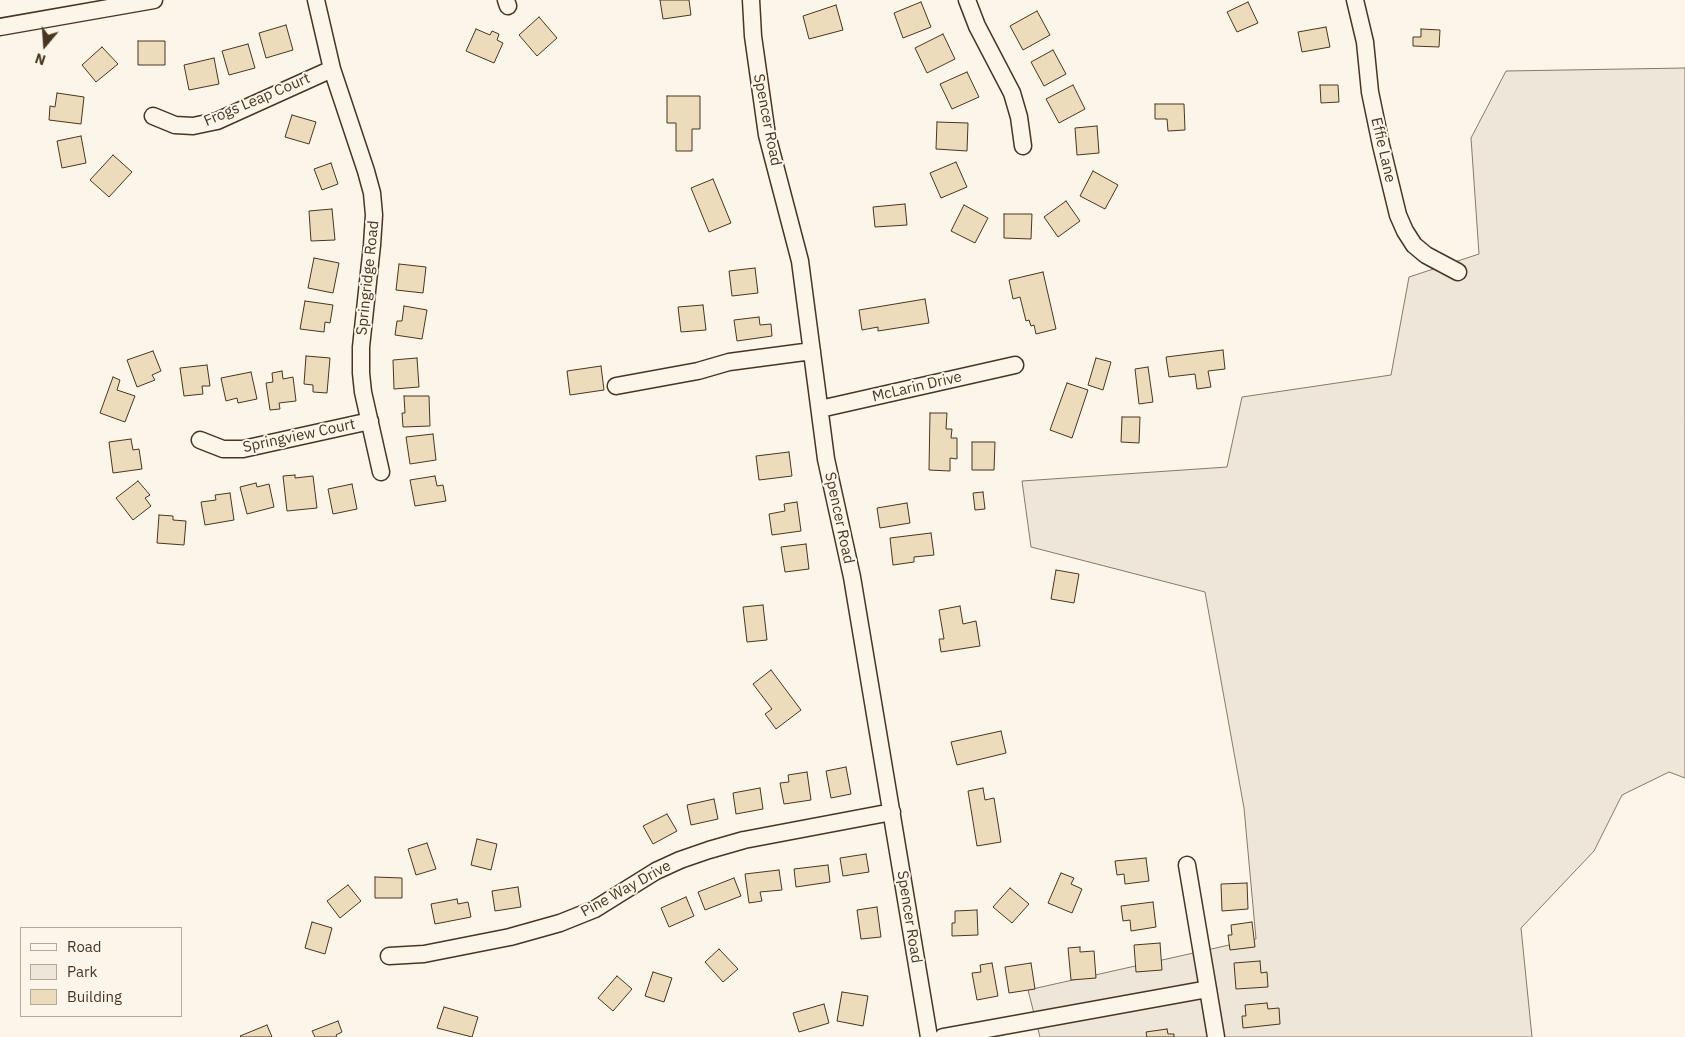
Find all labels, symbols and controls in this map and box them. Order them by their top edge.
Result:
north arrow [20,20,70,70]
text: N [33,49,48,69]
street label: Frogs Leap Court [201,70,313,130]
street label: Spencer Road [749,72,785,168]
street label: Effie Lane [1367,116,1399,184]
street label: Springridge Road [353,220,383,336]
street label: McLarin Drive [870,368,964,406]
street label: Springview Court [241,415,357,457]
street label: Spencer Road [820,470,858,566]
street label: Pine Way Drive [578,857,674,921]
street label: Spencer Road [893,869,925,965]
legend [20,927,182,1017]
text: Road [67,937,102,956]
text: Park [67,962,97,981]
text: Building [67,987,122,1006]

